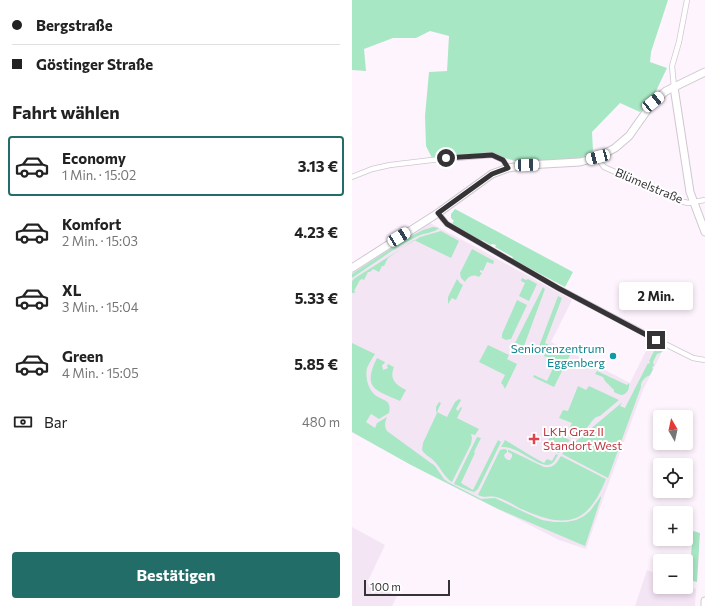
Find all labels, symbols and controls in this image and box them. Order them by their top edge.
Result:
text: Bergstraße [36,16,113,34]
text: Göstinger Straße [36,55,153,73]
car [640,90,666,114]
text: Fahrt wählen [12,101,120,123]
icon: car [14,148,50,184]
car [585,148,611,166]
text: Economy [62,149,126,167]
route start [437,149,455,167]
text: 3.13 € [298,157,338,175]
car [515,159,539,171]
street label: Blümelstraße [613,165,685,206]
text: 1 Min. · 15:02 [62,167,136,183]
icon: car [14,214,50,250]
text: Komfort [62,215,121,233]
text: 4.23 € [294,223,338,241]
car [386,226,412,248]
text: 2 Min. · 15:03 [62,233,138,249]
icon: car [14,280,50,316]
text: XL [62,281,81,299]
callout: 2 Min. [619,282,693,310]
text: 2 Min. [638,288,675,304]
text: 5.33 € [295,289,338,307]
text: 3 Min. · 15:04 [62,299,139,315]
route end [647,331,665,349]
place label: Seniorenzentrum Eggenberg [511,341,605,369]
icon: car [14,346,50,382]
text: Green [62,347,103,365]
marker: Seniorenzentrum Eggenberg [608,351,618,361]
text: 5.85 € [294,355,338,373]
text: 4 Min. · 15:05 [62,365,139,381]
north arrow [653,410,693,450]
map controls [653,410,693,594]
icon: cash [12,411,34,433]
text: Bar [44,413,68,431]
text: 480 m [302,414,340,430]
place label: LKH Graz II Standort West [543,424,622,452]
marker: LKH Graz II Standort West [528,433,540,445]
button: locate [653,458,693,498]
button: + [653,506,693,546]
button: Bestätigen [12,552,340,598]
button: − [653,554,693,594]
scale bar [364,578,450,597]
text: 100 m [370,580,401,593]

